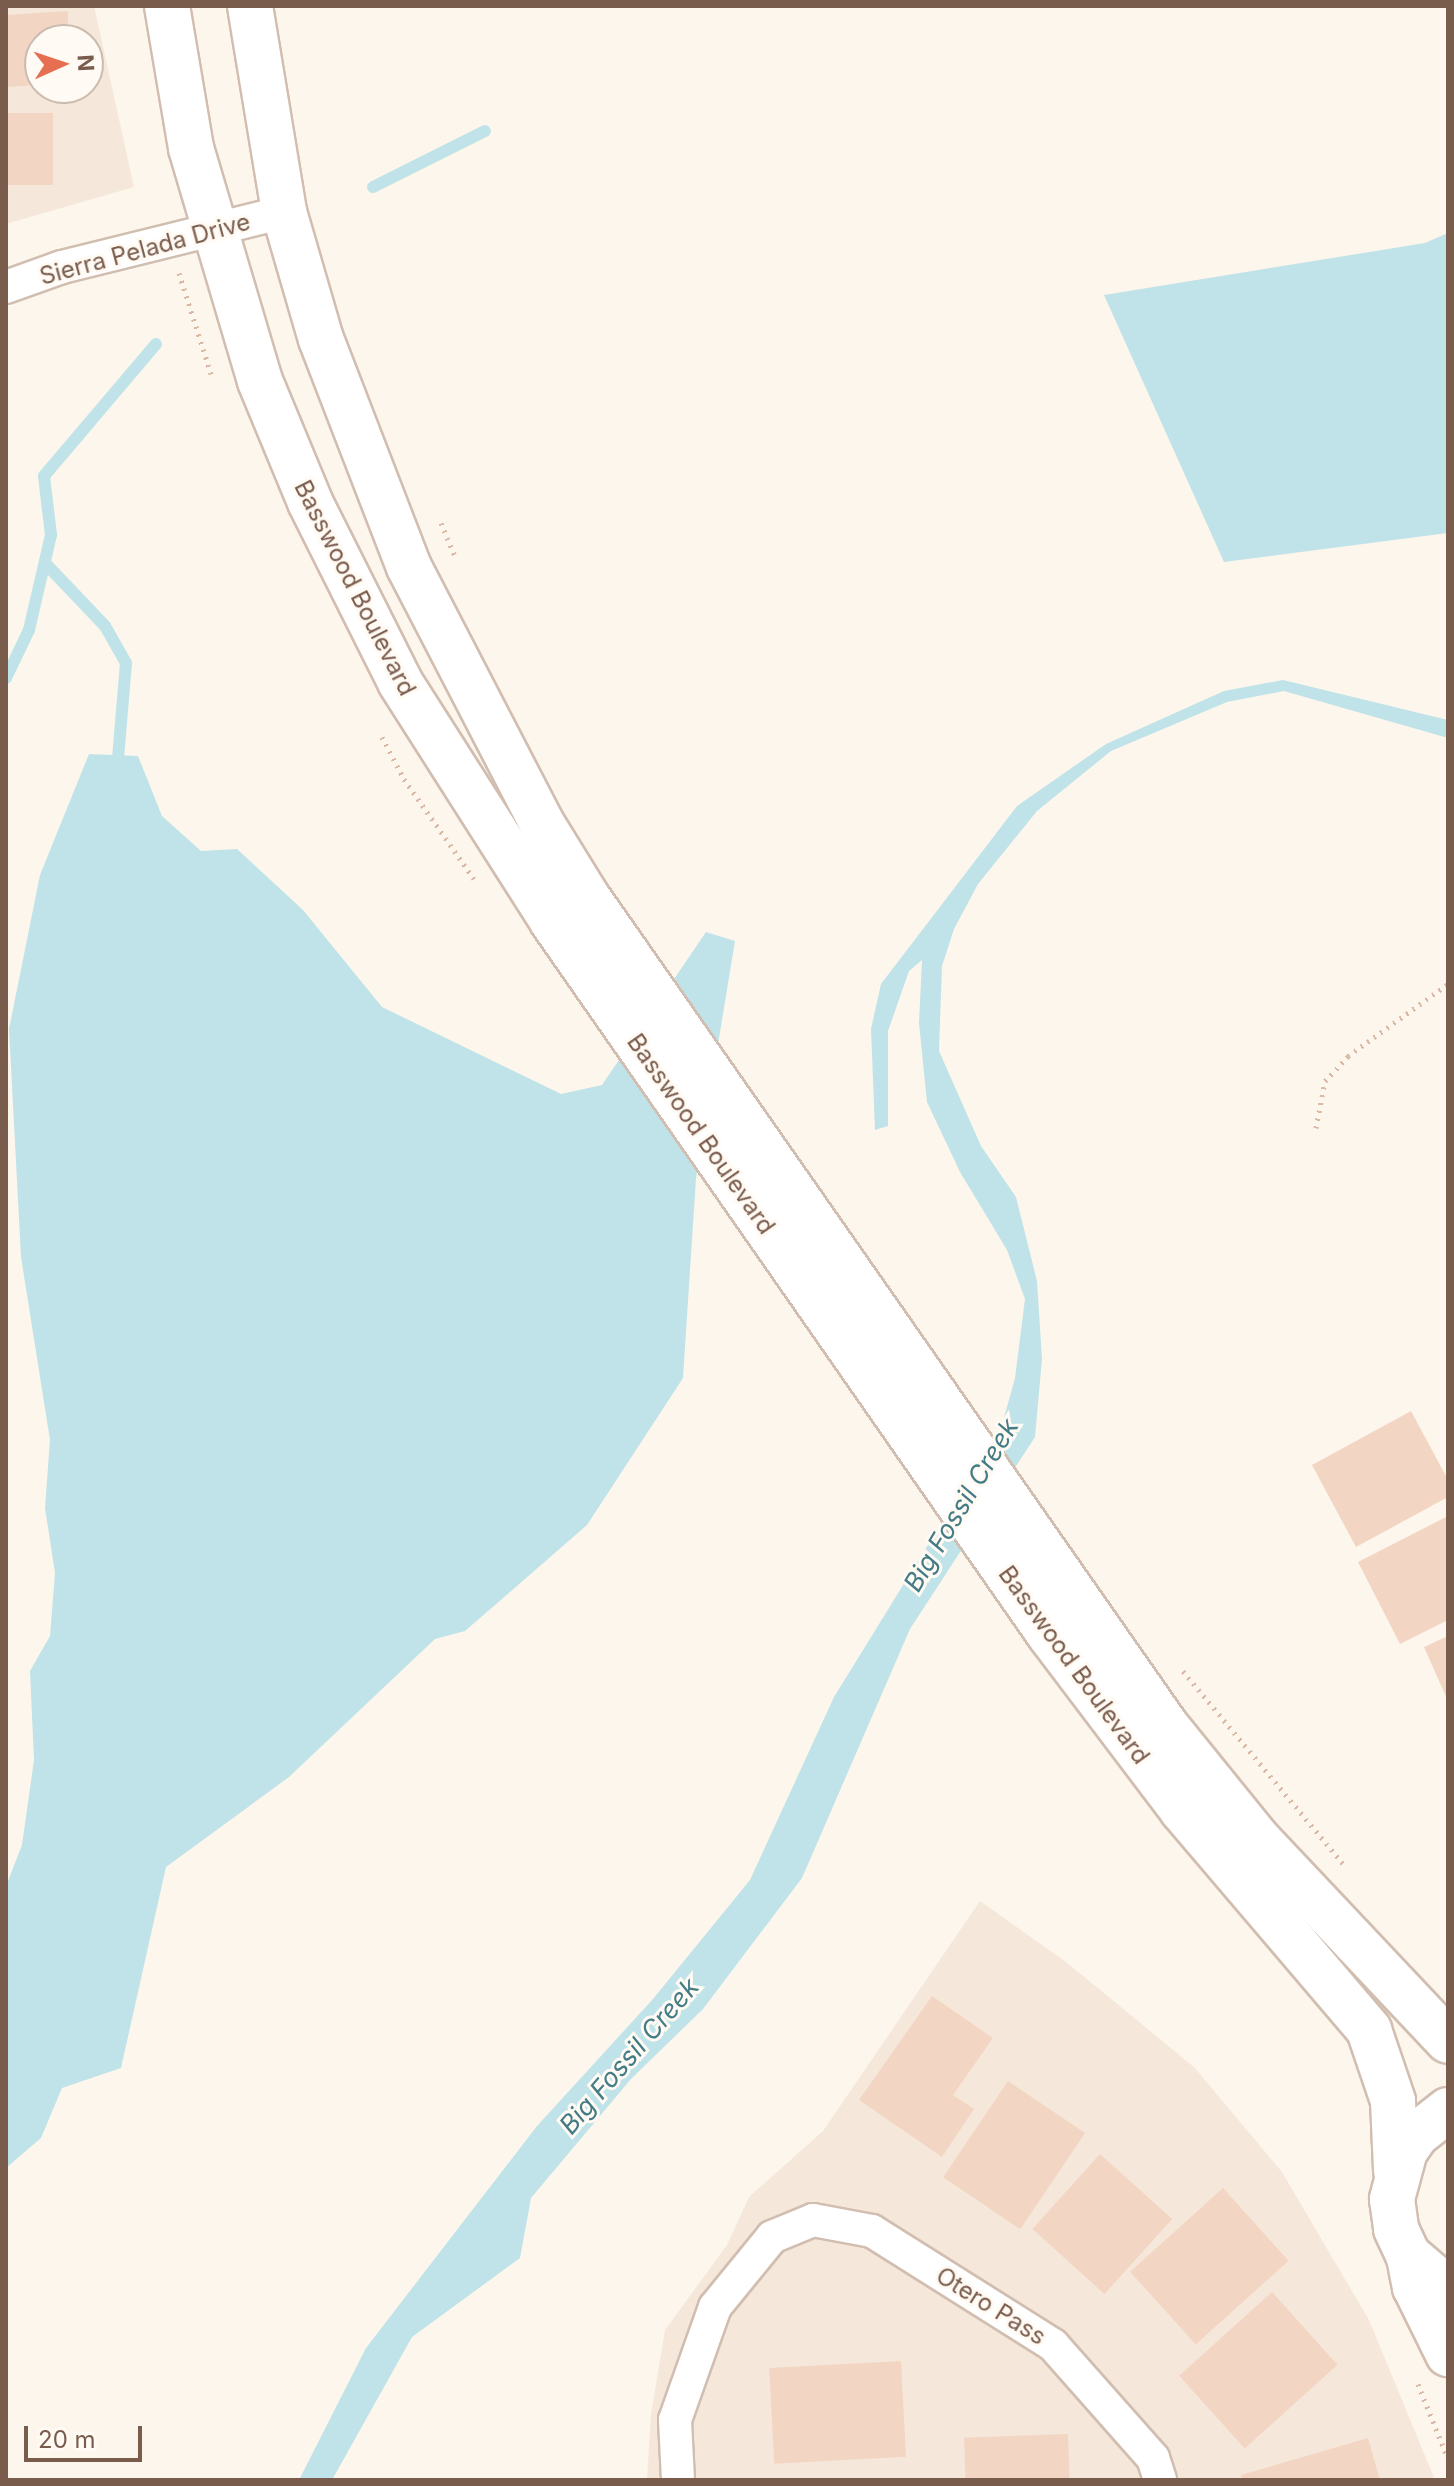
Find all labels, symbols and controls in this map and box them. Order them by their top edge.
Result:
north arrow [24,24,104,104]
text: N [73,54,99,72]
street label: Sierra Pelada Drive [37,207,253,291]
street label: Basswood Boulevard [288,476,422,700]
street label: Basswood Boulevard [621,1028,781,1240]
water label: Big Fossil Creek [897,1413,1025,1597]
street label: Basswood Boulevard [992,1560,1156,1770]
water label: Big Fossil Creek [553,1972,705,2140]
street label: Otero Pass [931,2261,1051,2351]
scale bar [28,2410,146,2460]
text: 20 m [38,2425,96,2454]

